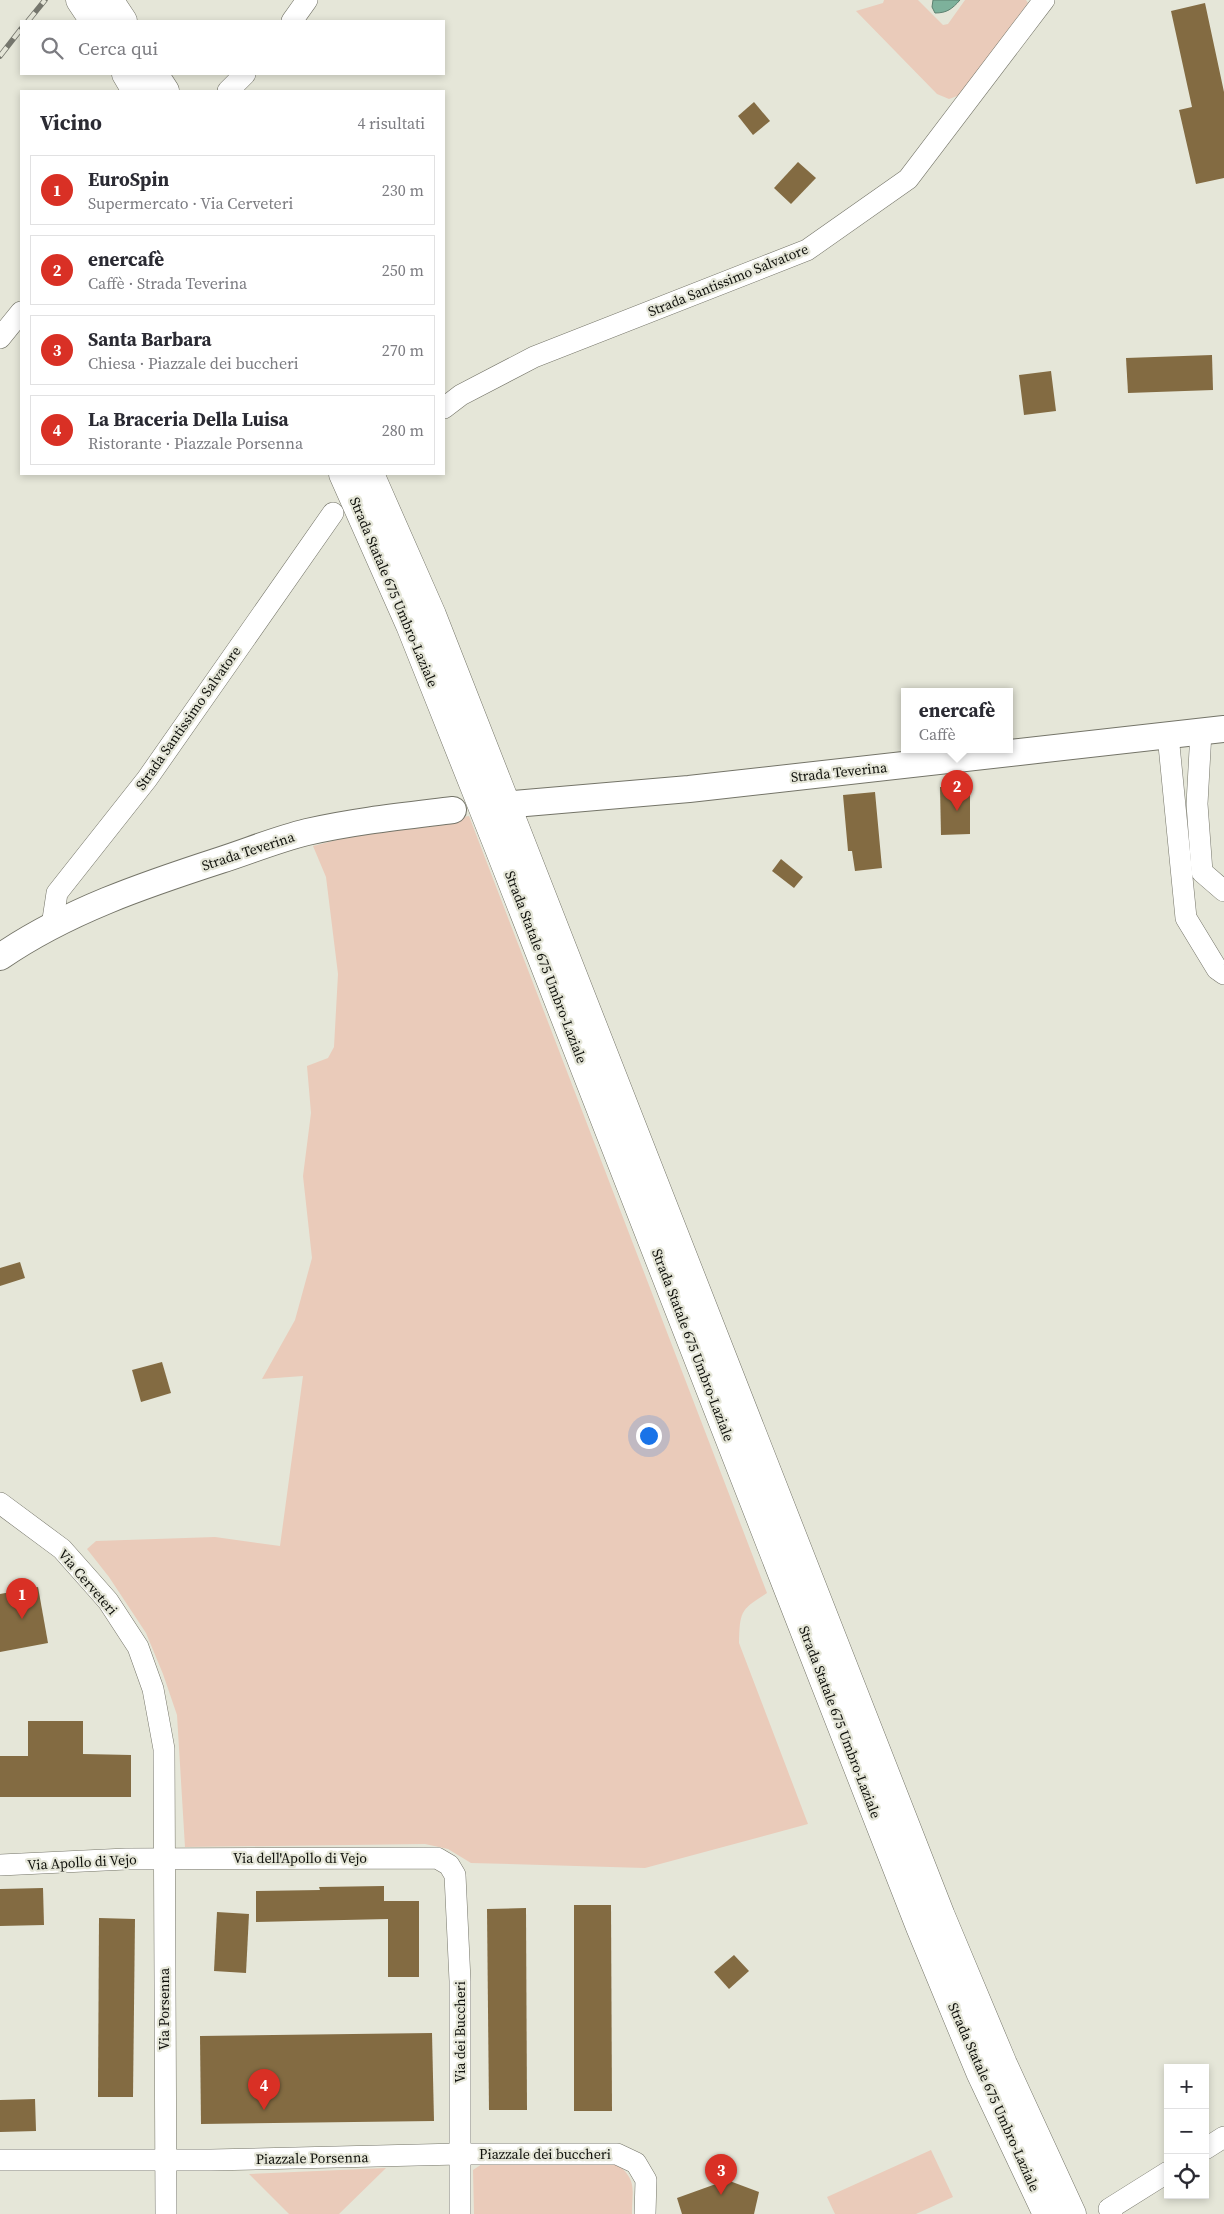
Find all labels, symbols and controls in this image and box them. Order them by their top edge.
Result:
search box [20,20,445,75]
icon: search [38,34,66,62]
text: Cerca qui [78,35,158,61]
text: Vicino [40,108,102,137]
text: 4 risultati [357,112,425,134]
text: EuroSpin [88,166,169,192]
text: 1 [53,179,61,201]
text: 230 m [382,179,424,201]
text: Supermercato · Via Cerveteri [88,192,293,214]
street label: Strada Santissimo Salvatore [645,239,811,321]
text: enercafè [88,246,164,272]
text: 2 [53,259,61,281]
text: 250 m [382,259,424,281]
text: Caffè · Strada Teverina [88,272,247,294]
text: Santa Barbara [88,326,212,352]
text: 3 [53,339,61,361]
text: 270 m [382,339,424,361]
text: Chiesa · Piazzale dei buccheri [88,352,299,374]
text: La Braceria Della Luisa [88,406,289,432]
text: 4 [53,419,61,441]
text: 280 m [382,419,424,441]
text: Ristorante · Piazzale Porsenna [88,432,303,454]
street label: Strada Statale 675 Umbro-Laziale [345,494,443,690]
street label: Strada Santissimo Salvatore [131,642,245,794]
popup [901,688,1013,753]
text: enercafè [919,697,995,723]
text: Caffè [919,723,956,745]
street label: Strada Teverina [790,757,889,787]
pin: 2 [941,770,973,811]
street label: Strada Teverina [199,826,298,875]
street label: Strada Statale 675 Umbro-Laziale [500,868,592,1066]
street label: Strada Statale 675 Umbro-Laziale [647,1246,739,1444]
your location [636,1423,662,1449]
street label: Via Cerveteri [54,1545,122,1619]
pin: 1 [6,1578,38,1619]
street label: Strada Statale 675 Umbro-Laziale [794,1623,886,1821]
street label: Via dell'Apollo di Vejo [233,1848,367,1868]
street label: Via Apollo di Vejo [27,1849,138,1875]
street label: Via Porsenna [154,1967,174,2050]
street label: Via dei Buccheri [450,1981,470,2083]
street label: Strada Statale 675 Umbro-Laziale [943,1999,1045,2195]
map controls [1164,2064,1209,2199]
button: + [1164,2064,1209,2109]
pin: 4 [248,2069,280,2110]
button: − [1164,2109,1209,2154]
street label: Piazzale dei buccheri [479,2144,611,2164]
street label: Piazzale Porsenna [255,2147,369,2169]
pin: 3 [705,2154,737,2195]
button: locate [1164,2154,1209,2199]

